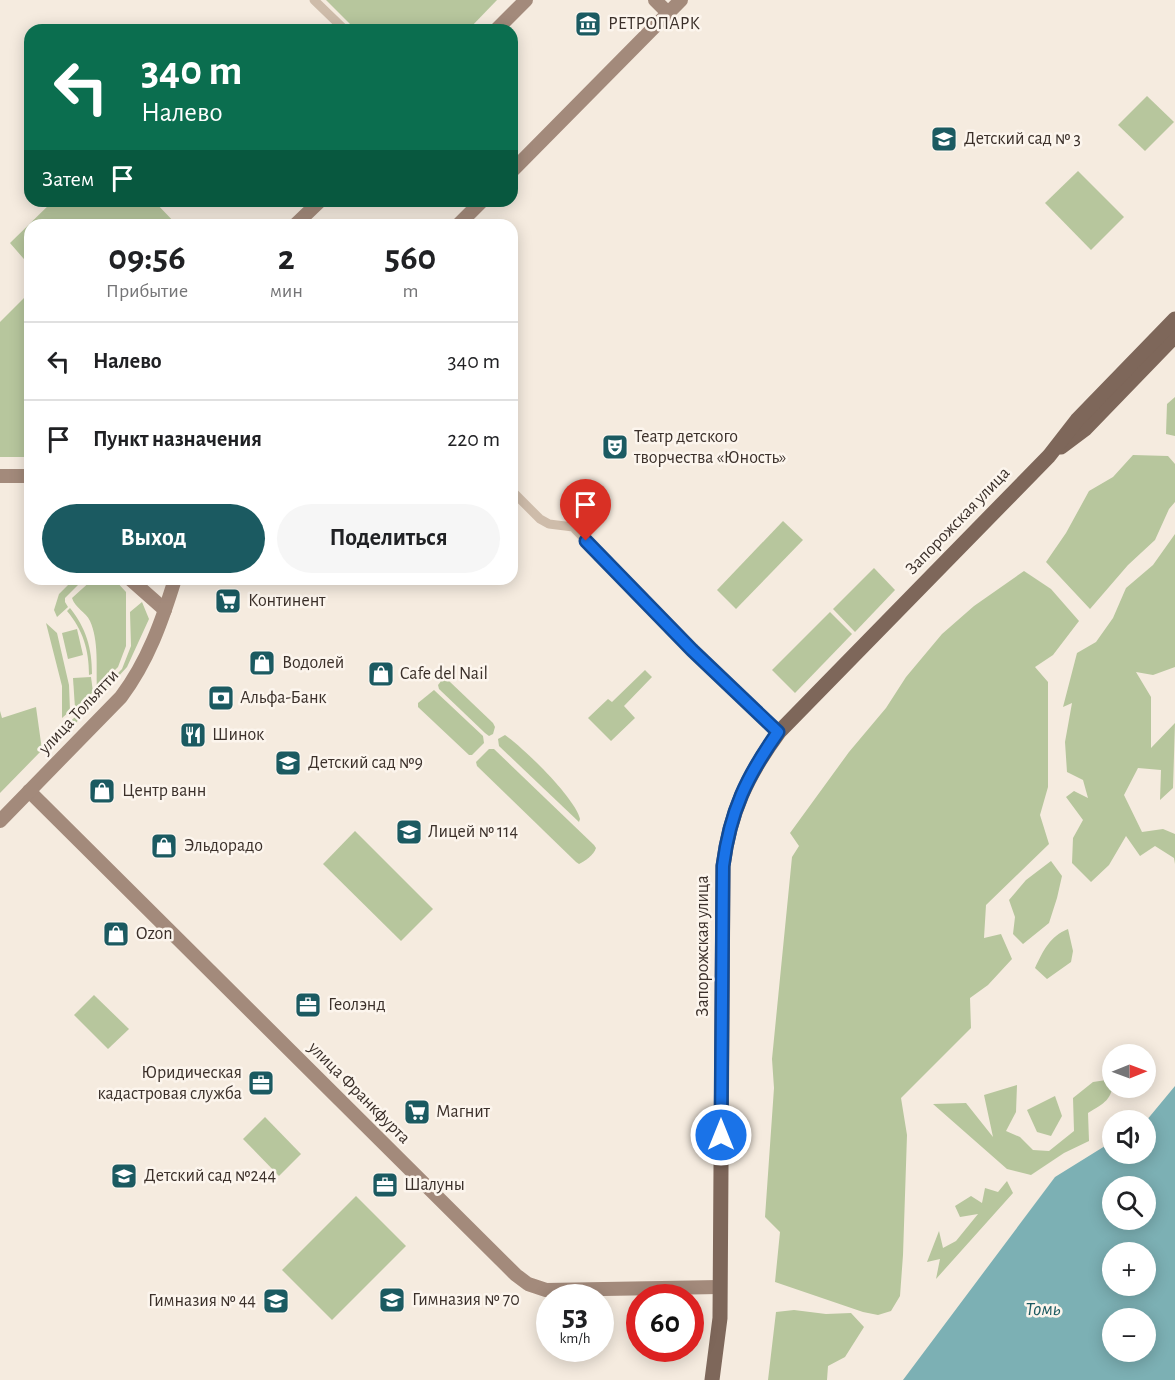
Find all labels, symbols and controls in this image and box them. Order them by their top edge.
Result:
museum icon: РЕТРОПАРК [573,9,603,39]
place label: РЕТРОПАРК [608,15,700,33]
icon: left [42,48,120,126]
text: 340 m [141,50,242,92]
text: Налево [141,99,223,126]
school or university icon: Детский сад № 3 [929,124,959,154]
place label: Детский сад № 3 [964,130,1081,148]
icon: arrive [106,162,139,195]
text: Затем [42,168,94,190]
text: 09:56 [108,240,186,276]
text: 2 [278,240,295,276]
text: 560 [385,240,436,276]
text: Прибытие [106,281,188,301]
text: мин [270,281,303,301]
text: m [402,281,418,301]
icon: left [42,345,75,378]
text: Налево [93,350,162,372]
text: 340 m [448,350,500,372]
icon: arrive [42,423,75,456]
text: Пункт назначения [93,428,262,450]
text: 220 m [447,428,500,450]
place label: Театр детского творчества «Юность» [633,428,786,467]
theatre icon: Театр детского творчества «Юность» [600,432,630,462]
street label: Запорожская улица [902,464,1014,578]
pin [560,479,611,541]
icon: arrive [569,488,602,521]
button: Выход [42,504,265,573]
button: Поделиться [277,504,500,573]
supermarket icon: Континент [213,586,243,616]
place label: Континент [248,592,326,610]
shop icon: Водолей [247,648,277,678]
place label: Водолей [282,654,344,672]
shop icon: Cafe del Nail [366,659,396,689]
place label: Cafe del Nail [400,665,488,683]
street label: улица Тольятти [35,666,123,758]
bank icon: Альфа-Банк [206,683,236,713]
place label: Альфа-Банк [240,689,327,707]
restaurant icon: Шинок [178,720,208,750]
place label: Шинок [212,726,265,744]
school or university icon: Детский сад №9 [273,748,303,778]
place label: Детский сад №9 [308,754,423,772]
shop icon: Центр ванн [87,776,117,806]
place label: Центр ванн [122,782,206,800]
school or university icon: Лицей № 114 [394,817,424,847]
place label: Лицей № 114 [428,823,518,841]
shop icon: Эльдорадо [149,831,179,861]
place label: Эльдорадо [184,837,263,855]
street label: Запорожская улица [694,875,712,1017]
shop icon: Ozon [101,919,131,949]
place label: Ozon [136,925,173,943]
office icon: Геолэнд [293,990,323,1020]
place label: Геолэнд [328,996,386,1014]
street label: улица Франкфурта [304,1038,413,1147]
north arrow [1102,1044,1156,1098]
map controls [1102,1044,1156,1362]
place label: Юридическая кадастровая служба [98,1064,242,1103]
office icon: Юридическая кадастровая служба [246,1068,276,1098]
supermarket icon: Магнит [402,1097,432,1127]
place label: Магнит [436,1103,491,1121]
position arrow [689,1103,753,1167]
button: sound [1102,1110,1156,1164]
school or university icon: Детский сад №244 [109,1161,139,1191]
place label: Детский сад №244 [144,1167,276,1185]
office icon: Шалуны [370,1170,400,1200]
place label: Шалуны [404,1176,465,1194]
button: search [1102,1176,1156,1230]
button: + [1102,1242,1156,1296]
speed limit sign: 60 [626,1284,704,1362]
school or university icon: Гимназия № 70 [377,1285,407,1315]
school or university icon: Гимназия № 44 [261,1286,291,1316]
place label: Гимназия № 70 [412,1291,520,1309]
place label: Гимназия № 44 [148,1292,256,1310]
water label: Томь [1025,1299,1061,1319]
text: 53 [562,1301,588,1331]
button: − [1102,1308,1156,1362]
text: km/h [560,1331,590,1346]

